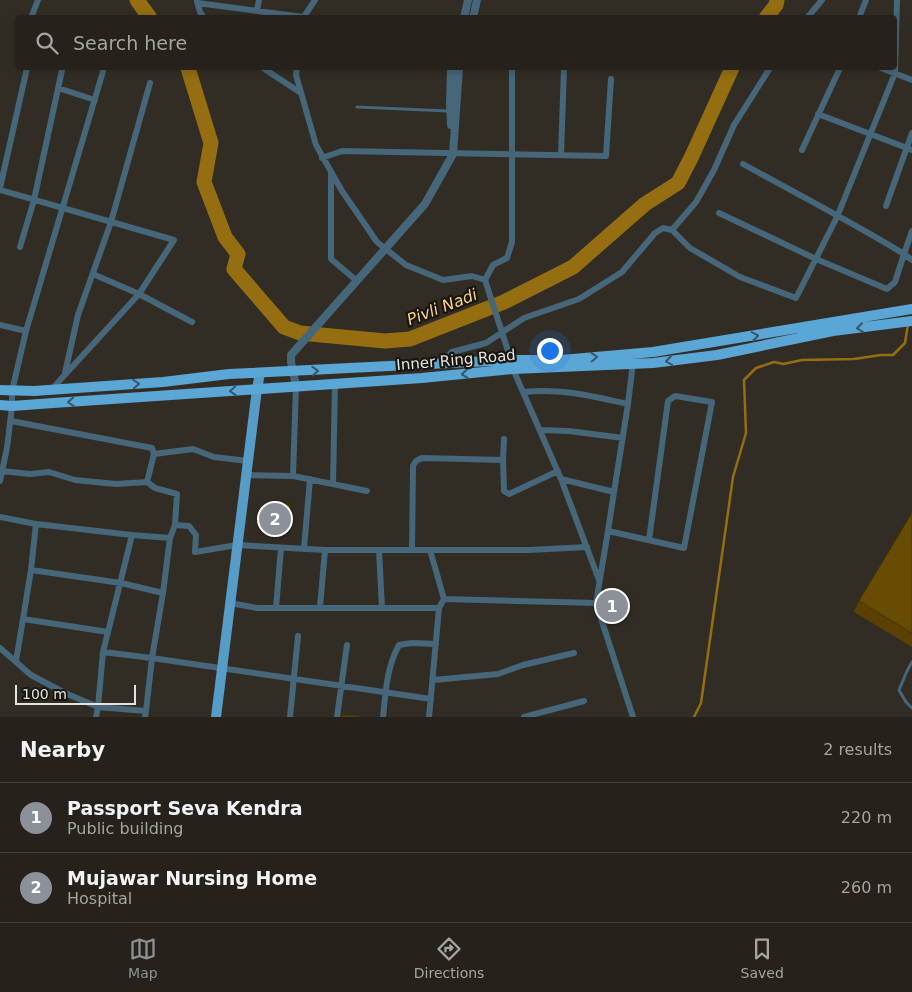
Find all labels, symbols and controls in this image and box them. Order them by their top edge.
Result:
search box [15,15,897,70]
icon: search [33,29,61,57]
text: Search here [73,32,187,54]
water label: Pivli Nadi [404,285,480,329]
one-way arrow [856,322,865,332]
one-way arrow [751,331,760,341]
your location [537,338,563,364]
street label: Inner Ring Road [396,346,516,374]
one-way arrow [591,352,599,363]
one-way arrow [665,355,673,366]
one-way arrow [312,365,320,376]
one-way arrow [461,368,469,379]
one-way arrow [132,379,140,390]
one-way arrow [229,385,237,396]
one-way arrow [67,397,75,408]
pin: 2 [259,500,291,538]
pin: 1 [596,587,628,625]
scale bar [15,682,136,705]
text: 100 m [22,686,67,702]
text: Nearby [20,738,105,762]
text: 2 results [823,740,892,759]
text: Passport Seva Kendra [67,797,303,819]
text: 1 [30,808,42,827]
text: 220 m [841,808,892,827]
text: Public building [67,819,184,838]
text: Mujawar Nursing Home [67,867,317,889]
text: 2 [30,878,42,897]
text: 260 m [841,878,892,897]
text: Hospital [67,889,132,908]
tab: Map [128,935,158,981]
tab: Directions [414,935,484,981]
tab: Saved [741,935,784,981]

